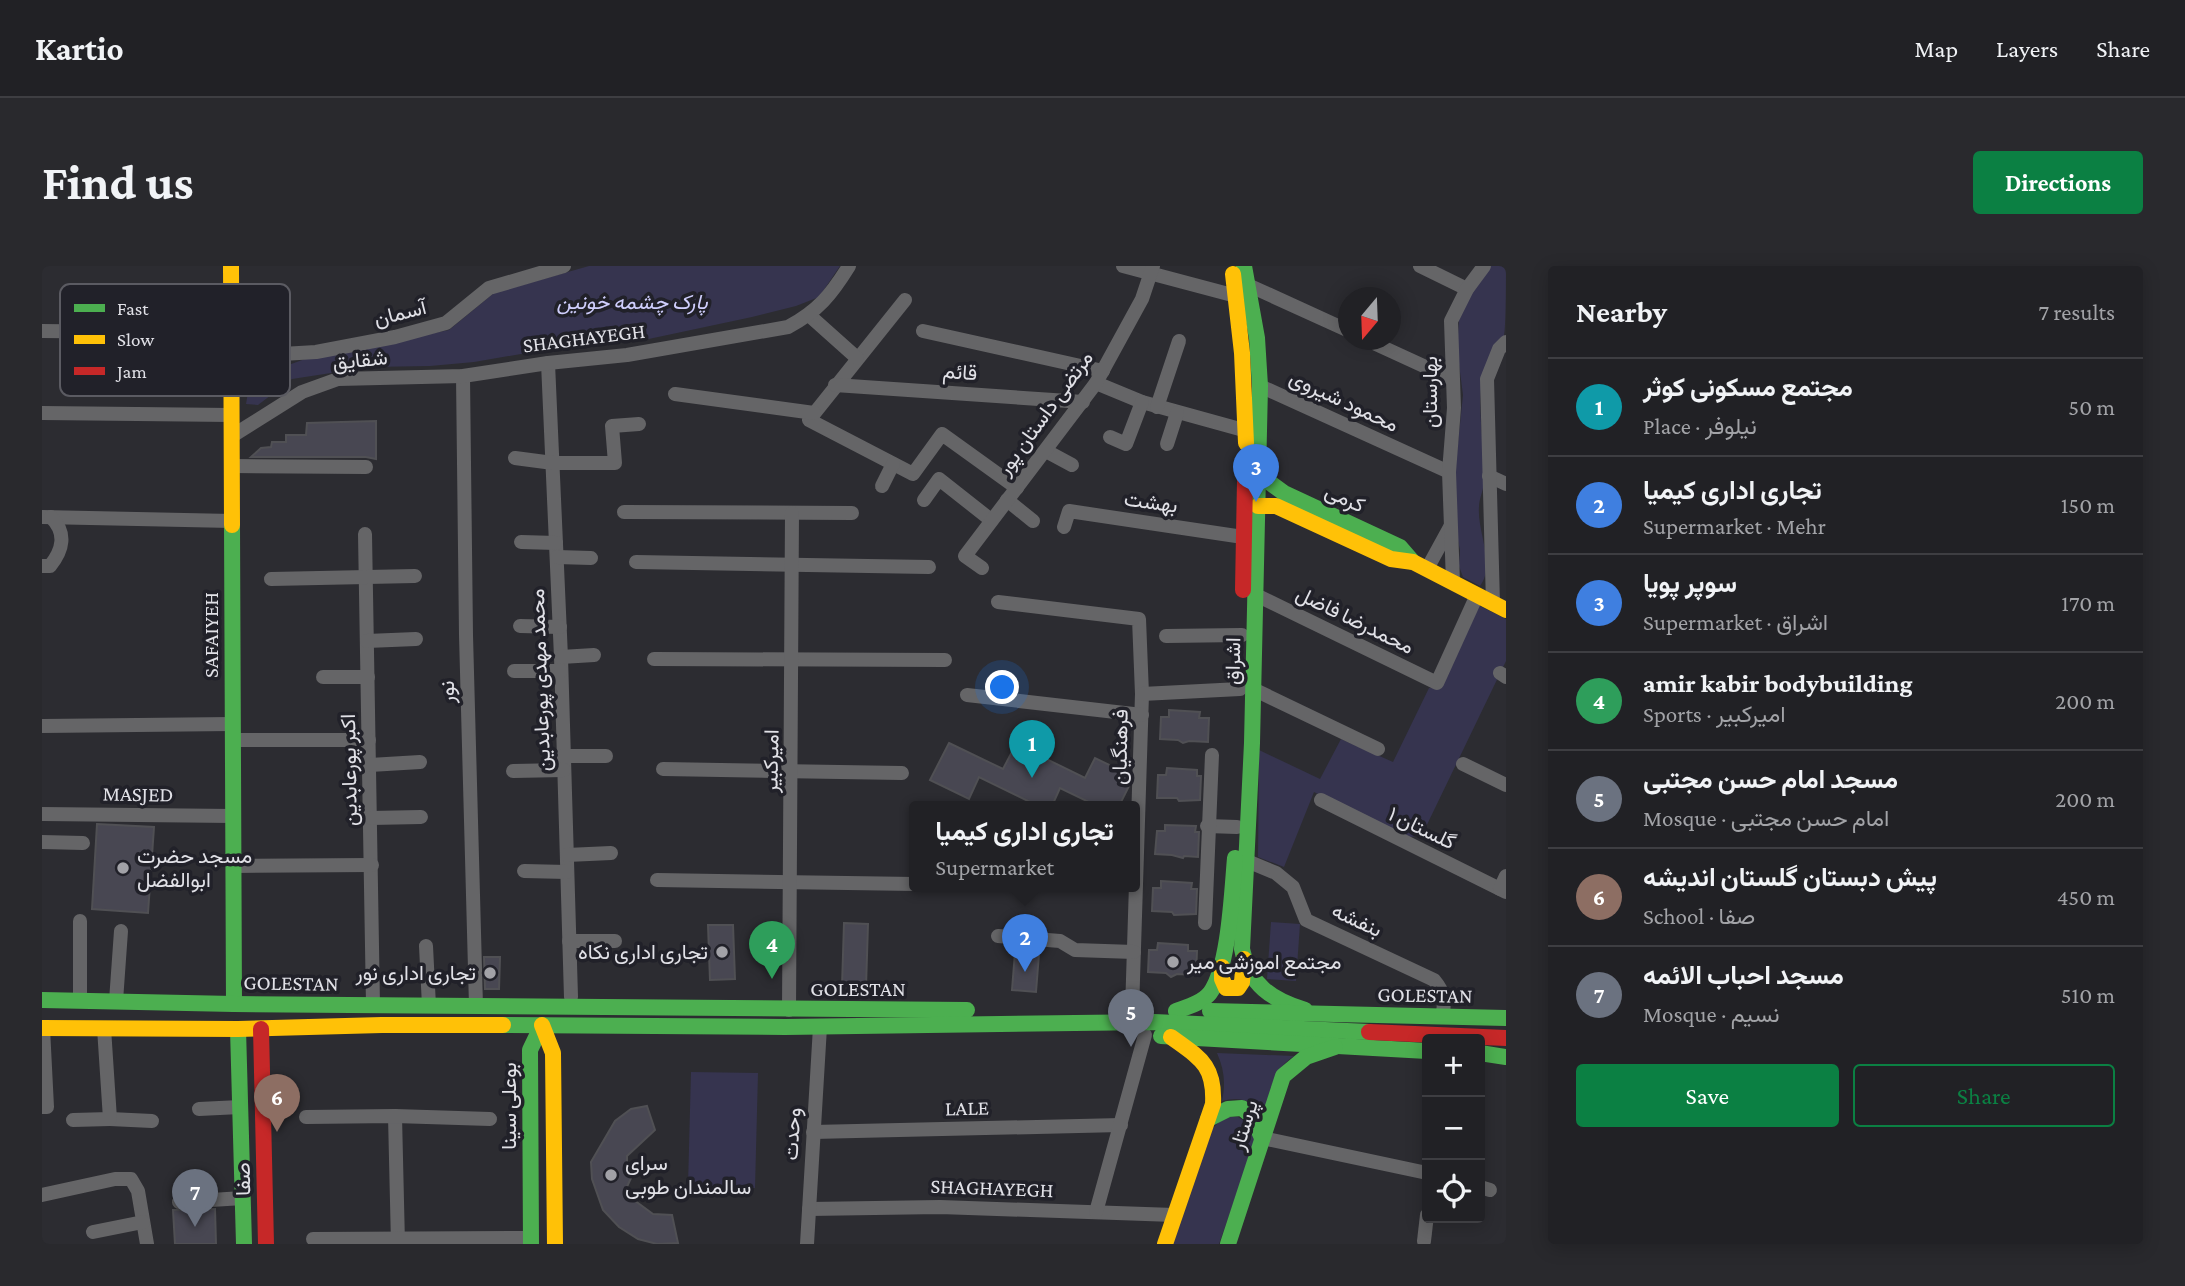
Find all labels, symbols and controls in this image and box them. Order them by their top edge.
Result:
text: Kartio [35,30,124,67]
text: Map [1914,35,1958,62]
text: Layers [1996,35,2058,62]
text: Share [2096,35,2150,62]
button: Directions [1973,151,2143,214]
text: Find us [42,155,194,210]
legend [60,284,290,396]
north arrow [1338,287,1401,350]
park label: پارک چشمه خونین [556,290,708,316]
street label: آسمان [371,294,431,331]
text: Nearby [1576,295,1667,328]
text: Fast [117,298,149,319]
text: 7 results [2039,299,2115,325]
street label: SHAGHAYEGH [521,319,647,357]
text: Slow [117,329,154,350]
street label: شقایق [331,345,389,375]
street label: مرتضی داستان پور [991,346,1100,482]
street label: بهارستان [1418,356,1443,428]
street label: قائم [942,359,978,387]
text: Jam [115,361,147,382]
street label: محمود شیروی [1285,365,1402,438]
text: مجتمع مسکونی کوثر [1643,373,1853,402]
text: 1 [1595,394,1603,420]
text: 50 m [2068,394,2115,420]
text: Place · نیلوفر [1643,413,1757,439]
pin: 3 [1233,444,1279,502]
text: تجاری اداری کیمیا [1643,476,1822,505]
street label: کرمی [1321,478,1369,518]
street label: بهشت [1122,486,1179,519]
text: 2 [1593,492,1605,518]
text: 150 m [2061,492,2115,518]
text: Supermarket · Mehr [1643,513,1826,539]
text: سوپر پویا [1643,569,1737,598]
street label: محمدرضا فاضل [1292,581,1418,660]
street label: محمد مهدی پورعابدین [525,588,557,772]
text: 3 [1593,590,1605,616]
text: 170 m [2061,590,2115,616]
street label: SAFAIYEH [199,592,223,678]
text: Supermarket · اشراق [1643,609,1828,635]
street label: اشراق [1221,637,1246,685]
text: amir kabir bodybuilding [1643,669,1913,698]
your location [985,670,1019,704]
street label: نور [435,681,460,704]
text: 4 [1593,688,1605,714]
text: 200 m [2055,688,2115,714]
text: Sports · امیرکبیر [1643,701,1786,727]
street label: فرهنگیان [1107,709,1134,785]
street label: اکبر پورعابدین [336,714,364,826]
pin: 1 [1009,720,1055,778]
street label: امیرکبیر [758,729,785,794]
text: مسجد امام حسن مجتبی [1643,765,1898,794]
street label: MASJED [102,781,174,807]
text: 5 [1593,786,1605,812]
text: 200 m [2055,786,2115,812]
popup [909,801,1140,892]
street label: گلستان ۱ [1385,802,1459,854]
text: Mosque · امام حسن مجتبی [1643,805,1889,831]
text: تجاری اداری کیمیا [935,817,1114,846]
place label: مسجد حضرت ابوالفضل [137,844,252,893]
text: Supermarket [935,854,1054,880]
marker: مسجد حضرت ابوالفضل [115,860,131,876]
text: پیش دبستان گلستان اندیشه [1643,863,1937,892]
text: 6 [1593,884,1605,910]
text: 450 m [2057,884,2115,910]
street label: بنفشه [1328,898,1386,942]
text: School · صفا [1643,903,1755,929]
pin: 2 [1002,914,1048,972]
pin: 4 [749,921,795,979]
place label: تجاری اداری نکاه [578,940,708,965]
marker: تجاری اداری نکاه [714,944,730,960]
place label: مجتمع اموزشی میر [1186,950,1341,976]
marker: مجتمع اموزشی میر [1165,954,1181,970]
place label: تجاری اداری نور [355,961,476,986]
text: مسجد احباب الائمه [1643,961,1844,990]
marker: تجاری اداری نور [482,965,498,981]
street label: GOLESTAN [243,970,339,996]
street label: GOLESTAN [810,977,906,1001]
street label: GOLESTAN [1377,982,1473,1008]
text: 7 [1593,982,1605,1008]
text: 510 m [2061,982,2115,1008]
pin: 5 [1108,989,1154,1047]
text: Mosque · نسیم [1643,1001,1780,1027]
map controls [1422,1034,1485,1223]
button: + [1422,1034,1485,1097]
street label: بوعلی سینا [497,1062,522,1150]
button: Save [1576,1064,1839,1127]
button: Share [1853,1064,2115,1127]
pin: 6 [254,1074,300,1132]
street label: LALE [945,1096,989,1120]
street label: پرستار [1225,1097,1265,1154]
button: − [1422,1097,1485,1160]
street label: وحدت [779,1107,806,1161]
place label: سرای سالمندان طوبی [625,1151,751,1200]
button: locate [1422,1160,1485,1223]
street label: صفا [231,1162,255,1196]
marker: سرای سالمندان طوبی [603,1167,619,1183]
pin: 7 [172,1169,218,1227]
street label: SHAGHAYEGH [930,1174,1054,1202]

